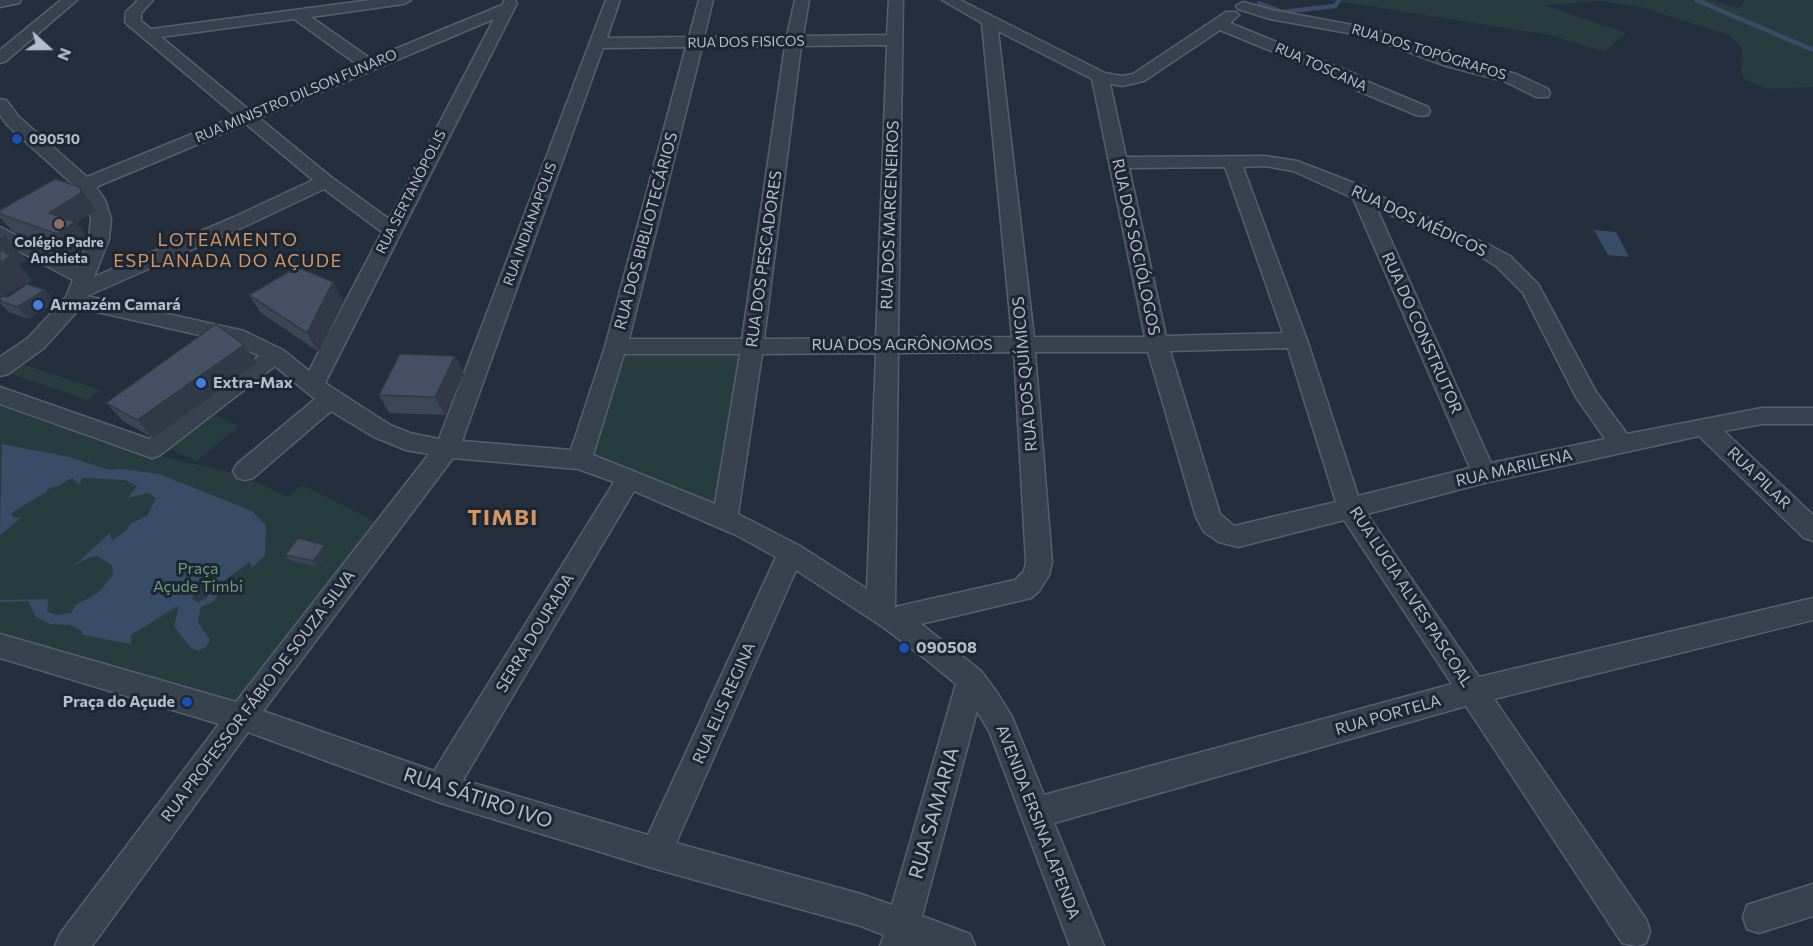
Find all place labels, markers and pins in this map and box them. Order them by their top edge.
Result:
place label: 090510 [29,131,80,147]
marker: 090510 [10,132,24,146]
marker: Colégio Padre Anchieta [52,217,66,231]
place label: Colégio Padre Anchieta [14,234,104,266]
place label: Armazém Camará [50,295,181,315]
marker: Armazém Camará [31,298,45,312]
place label: Extra-Max [213,373,293,393]
marker: Extra-Max [194,376,208,390]
place label: 090508 [916,638,977,658]
marker: 090508 [897,641,911,655]
place label: Praça do Açude [63,692,175,712]
marker: Praça do Açude [180,695,194,709]

